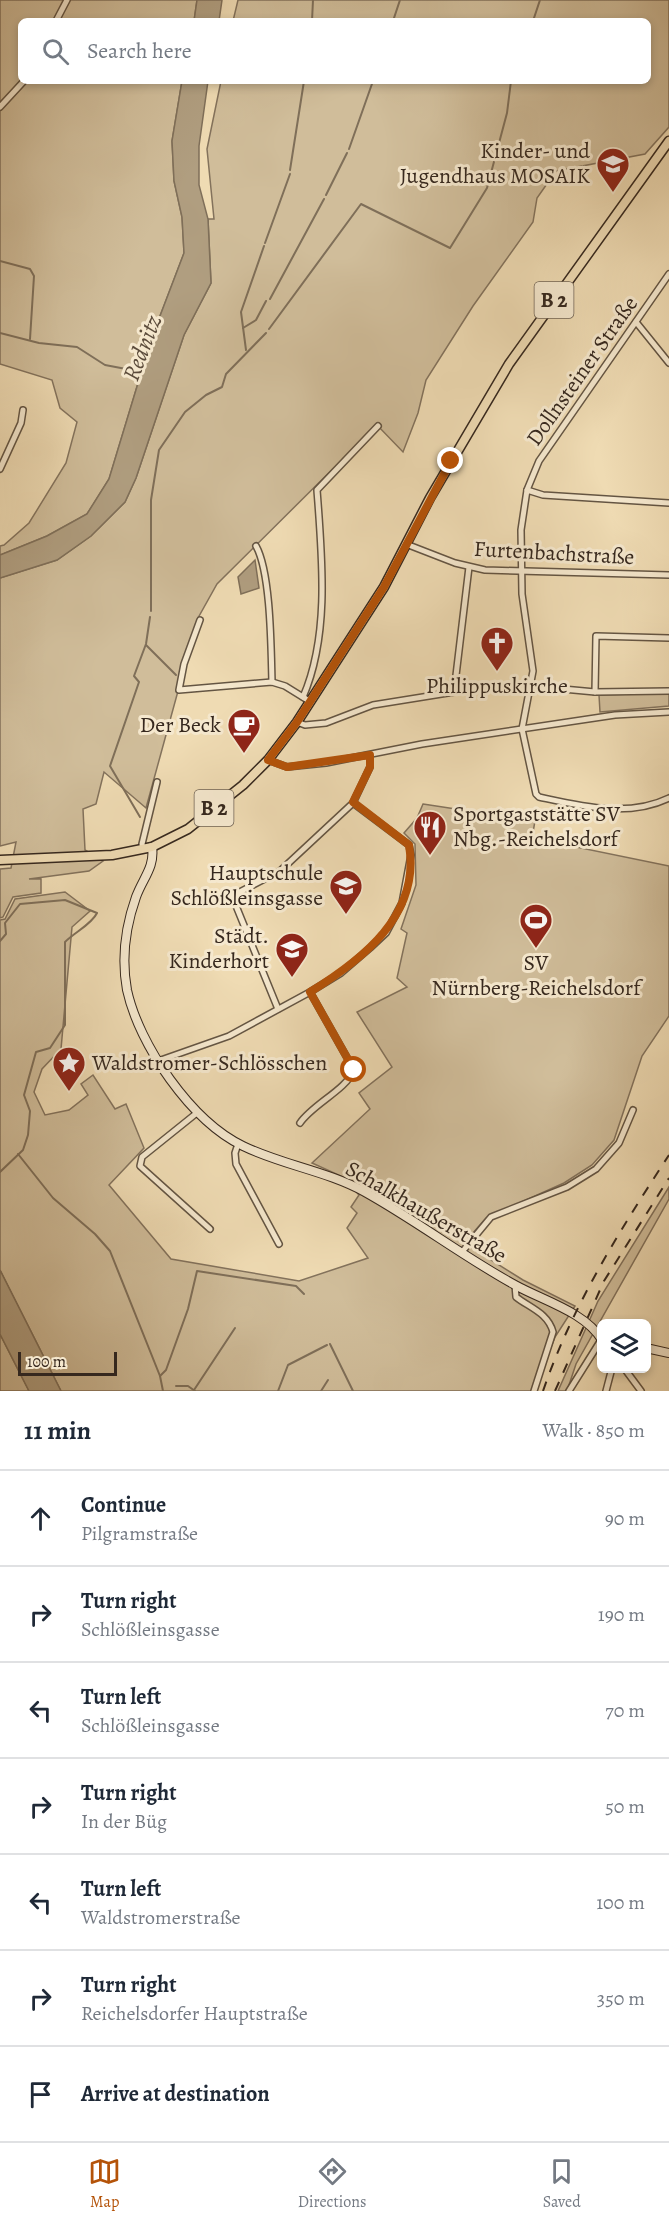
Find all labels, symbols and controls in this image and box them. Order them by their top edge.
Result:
search box [18,18,651,84]
icon: search [39,35,72,68]
text: Search here [87,36,192,66]
place label: Kinder- und Jugendhaus MOSAIK [400,136,590,191]
school or university icon: Kinder- und Jugendhaus MOSAIK [595,146,631,193]
road number: B 2 [534,282,574,318]
street label: Dollnsteiner Straße [519,290,645,452]
water label: Rednitz [115,310,169,385]
route end [437,447,463,473]
street label: Furtenbachstraße [473,534,635,572]
church icon: Philippuskirche [479,625,515,672]
place label: Philippuskirche [426,671,568,701]
cafe icon: Der Beck [226,707,262,754]
place label: Der Beck [140,710,221,740]
road number: B 2 [194,790,234,826]
place label: Sportgaststätte SV Nbg.-Reichelsdorf [453,799,621,854]
restaurant icon: Sportgaststätte SV Nbg.-Reichelsdorf [412,809,448,856]
place label: Hauptschule Schlößleinsgasse [171,858,323,913]
school or university icon: Hauptschule Schlößleinsgasse [328,868,364,915]
sports icon: SV Nürnberg-Reichelsdorf [518,902,554,949]
place label: Städt. Kinderhort [168,921,269,976]
school or university icon: Städt. Kinderhort [274,931,310,978]
place label: SV Nürnberg-Reichelsdorf [432,948,643,1003]
place icon: Waldstromer-Schlösschen [51,1045,87,1092]
place label: Waldstromer-Schlösschen [91,1048,327,1078]
route start [340,1056,366,1082]
street label: Schalkhaußerstraße [340,1154,512,1270]
map controls [597,1319,651,1373]
button: layers [597,1319,651,1373]
scale bar [18,1349,117,1376]
text: 100 m [27,1351,66,1373]
text: 11 min [24,1413,91,1448]
text: Walk · 850 m [542,1417,645,1444]
text: Continue [81,1490,166,1520]
icon: ahead [24,1502,57,1535]
text: 90 m [605,1505,645,1532]
text: Pilgramstraße [81,1520,198,1547]
text: Turn right [81,1586,177,1616]
icon: right [24,1598,57,1631]
text: 190 m [598,1601,645,1628]
text: Schlößleinsgasse [81,1616,220,1643]
text: Turn left [81,1682,161,1712]
icon: left [24,1694,57,1727]
text: 70 m [605,1697,645,1724]
text: Schlößleinsgasse [81,1712,220,1739]
text: Turn right [81,1778,177,1808]
icon: right [24,1790,57,1823]
text: 50 m [605,1793,645,1820]
text: In der Büg [81,1808,167,1835]
text: Turn left [81,1874,161,1904]
icon: left [24,1886,57,1919]
text: 100 m [596,1889,645,1916]
text: Waldstromerstraße [81,1904,241,1931]
text: Turn right [81,1970,177,2000]
icon: right [24,1982,57,2015]
text: 350 m [597,1985,645,2012]
text: Reichelsdorfer Hauptstraße [81,2000,308,2027]
icon: arrive [24,2078,57,2111]
text: Arrive at destination [81,2079,270,2109]
tab: Map [88,2155,121,2213]
tab: Directions [298,2155,366,2213]
tab: Saved [543,2155,581,2213]

